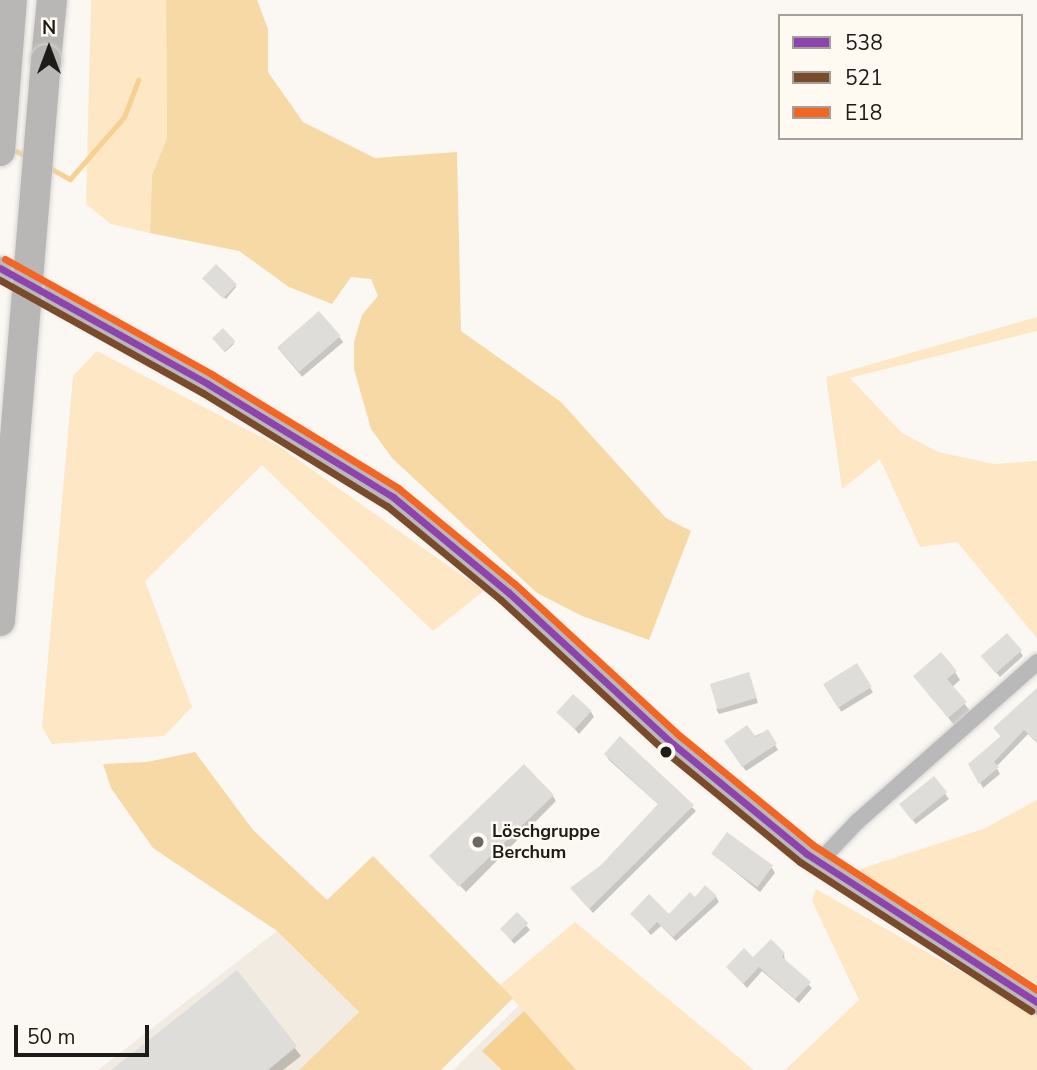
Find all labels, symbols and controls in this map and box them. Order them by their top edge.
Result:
north arrow [14,14,84,84]
legend [778,14,1023,140]
text: N [42,15,56,41]
text: 538 [845,29,883,57]
text: 521 [845,64,883,92]
text: E18 [845,99,882,127]
unlabelled marker [659,745,673,759]
place label: Löschgruppe Berchum [492,821,600,864]
marker: Löschgruppe Berchum [470,834,486,850]
scale bar [18,1010,152,1054]
text: 50 m [27,1023,76,1051]

